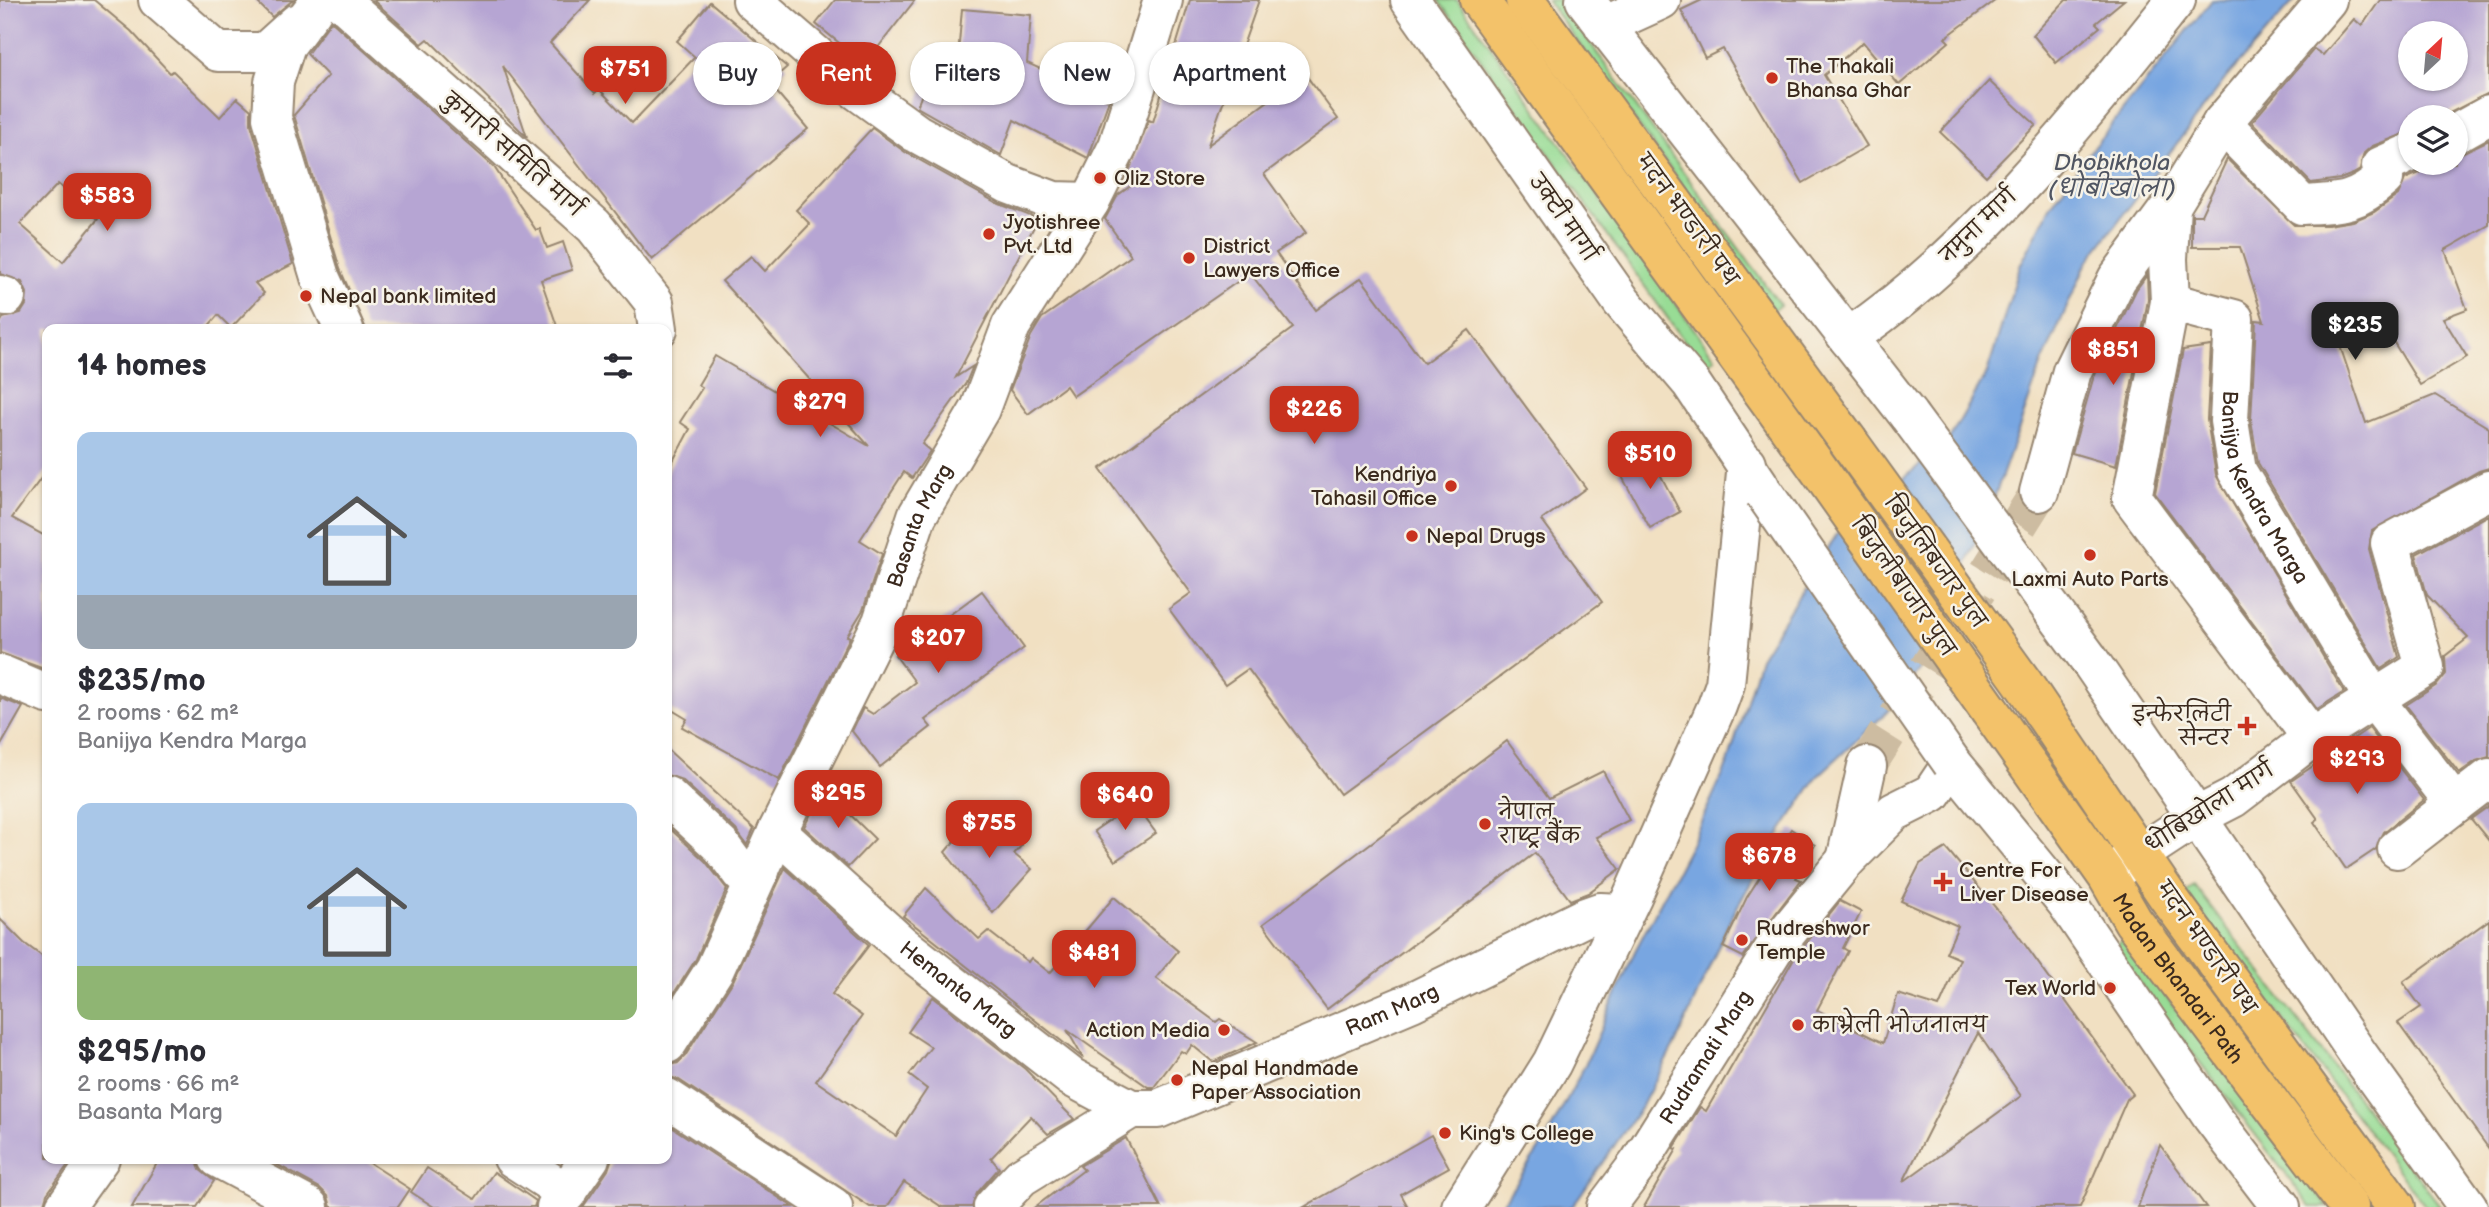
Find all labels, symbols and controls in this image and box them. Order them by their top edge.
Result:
north arrow [2398,21,2468,91]
map controls [2398,21,2468,175]
chip: Buy [693,42,782,105]
chip: Rent [796,42,896,105]
chip: Filters [910,42,1025,105]
chip: New [1039,42,1135,105]
chip: Apartment [1149,42,1310,105]
pin: $751 [584,46,666,106]
place label: The Thakali Bhansa Ghar [1786,54,1911,103]
text: $751 [600,55,650,83]
marker: The Thakali Bhansa Ghar [1764,70,1780,86]
street label: कुमारी समिति मार्ग [436,84,591,225]
button: layers [2398,105,2468,175]
street label: मदन भण्डारी पथ [1630,146,1747,291]
water label: Dhobikhola (धोबीखोला) [2049,149,2176,203]
place label: Oliz Store [1114,166,1205,191]
street label: उक्टी मार्गा [1523,166,1607,268]
marker: Oliz Store [1092,170,1108,186]
pin: $583 [66,174,148,233]
street label: नमुना मार्ग [1932,180,2025,271]
text: $583 [79,182,135,210]
place label: Jyotishree Pvt. Ltd [1003,210,1100,259]
marker: Jyotishree Pvt. Ltd [981,226,997,242]
place label: District Lawyers Office [1203,234,1340,283]
marker: District Lawyers Office [1181,250,1197,266]
place label: Nepal bank limited [320,284,496,309]
marker: Nepal bank limited [298,288,314,304]
pin: $235 [2314,302,2396,362]
text: $235 [2327,311,2383,339]
pin: $851 [2072,328,2154,387]
text: $851 [2087,336,2139,364]
icon: filters [599,347,637,385]
text: 14 homes [77,348,206,384]
pin: $279 [779,380,861,439]
pin: $226 [1273,386,1355,446]
text: $279 [793,388,847,416]
street label: Banijya Kendra Marga [2216,390,2314,588]
text: $226 [1286,395,1342,423]
pin: $510 [1609,432,1691,491]
text: $510 [1624,440,1676,468]
street label: Basanta Marg [882,459,958,591]
place label: Kendriya Tahasil Office [1311,462,1437,511]
icon: home [294,478,420,604]
marker: Kendriya Tahasil Office [1443,478,1459,494]
street label: बिजुलिबजार पुल [1876,488,1996,636]
street label: बिजुलीबाजार पुल [1843,510,1965,665]
place label: Nepal Drugs [1426,524,1546,549]
marker: Nepal Drugs [1404,528,1420,544]
marker: Laxmi Auto Parts [2082,547,2098,563]
place label: Laxmi Auto Parts [2011,567,2169,592]
pin: $207 [897,616,979,675]
text: $207 [910,624,966,652]
text: $235/mo [77,663,206,699]
place label: इन्फेरलिटी सेन्टर [2132,696,2233,751]
text: 2 rooms · 62 m² [77,699,239,727]
marker: इन्फेरलिटी सेन्टर [2237,716,2257,736]
text: Banijya Kendra Marga [77,727,307,755]
pin: $293 [2316,736,2398,796]
text: $293 [2329,745,2385,773]
street label: धोबिखोला मार्ग [2139,753,2280,859]
pin: $295 [797,770,879,830]
pin: $640 [1084,772,1166,832]
text: $295 [810,779,866,807]
text: $640 [1097,781,1153,809]
place label: नेपाल राष्ट्र बैंक [1498,795,1582,849]
pin: $755 [948,800,1030,860]
text: $755 [962,809,1016,837]
marker: नेपाल राष्ट्र बैंक [1477,816,1493,832]
pin: $678 [1728,834,1810,893]
text: $678 [1741,842,1797,870]
icon: home [294,849,420,975]
place label: Centre For Liver Disease [1959,858,2089,907]
marker: Centre For Liver Disease [1933,872,1953,892]
street label: मदन भण्डारी पथ [2150,874,2265,1020]
street label: Madan Bhandari Path [2107,889,2249,1069]
place label: Rudreshwor Temple [1756,916,1870,965]
pin: $481 [1053,930,1135,990]
marker: Rudreshwor Temple [1734,932,1750,948]
street label: Hemanta Marg [895,936,1022,1042]
text: $481 [1068,939,1120,967]
place label: Tex World [2005,976,2096,1001]
street label: Ram Marg [1342,978,1443,1041]
marker: Tex World [2102,980,2118,996]
street label: Rudramati Marg [1654,986,1757,1129]
place label: काभ्रेली भोजनालय [1812,1007,1988,1038]
marker: काभ्रेली भोजनालय [1790,1017,1806,1033]
place label: Action Media [1086,1018,1210,1043]
marker: Action Media [1216,1022,1232,1038]
text: $295/mo [77,1034,206,1070]
place label: Nepal Handmade Paper Association [1191,1056,1361,1105]
text: 2 rooms · 66 m² [77,1070,239,1098]
marker: Nepal Handmade Paper Association [1169,1072,1185,1088]
text: Basanta Marg [77,1098,223,1126]
place label: King's College [1459,1121,1594,1146]
marker: King's College [1437,1125,1453,1141]

